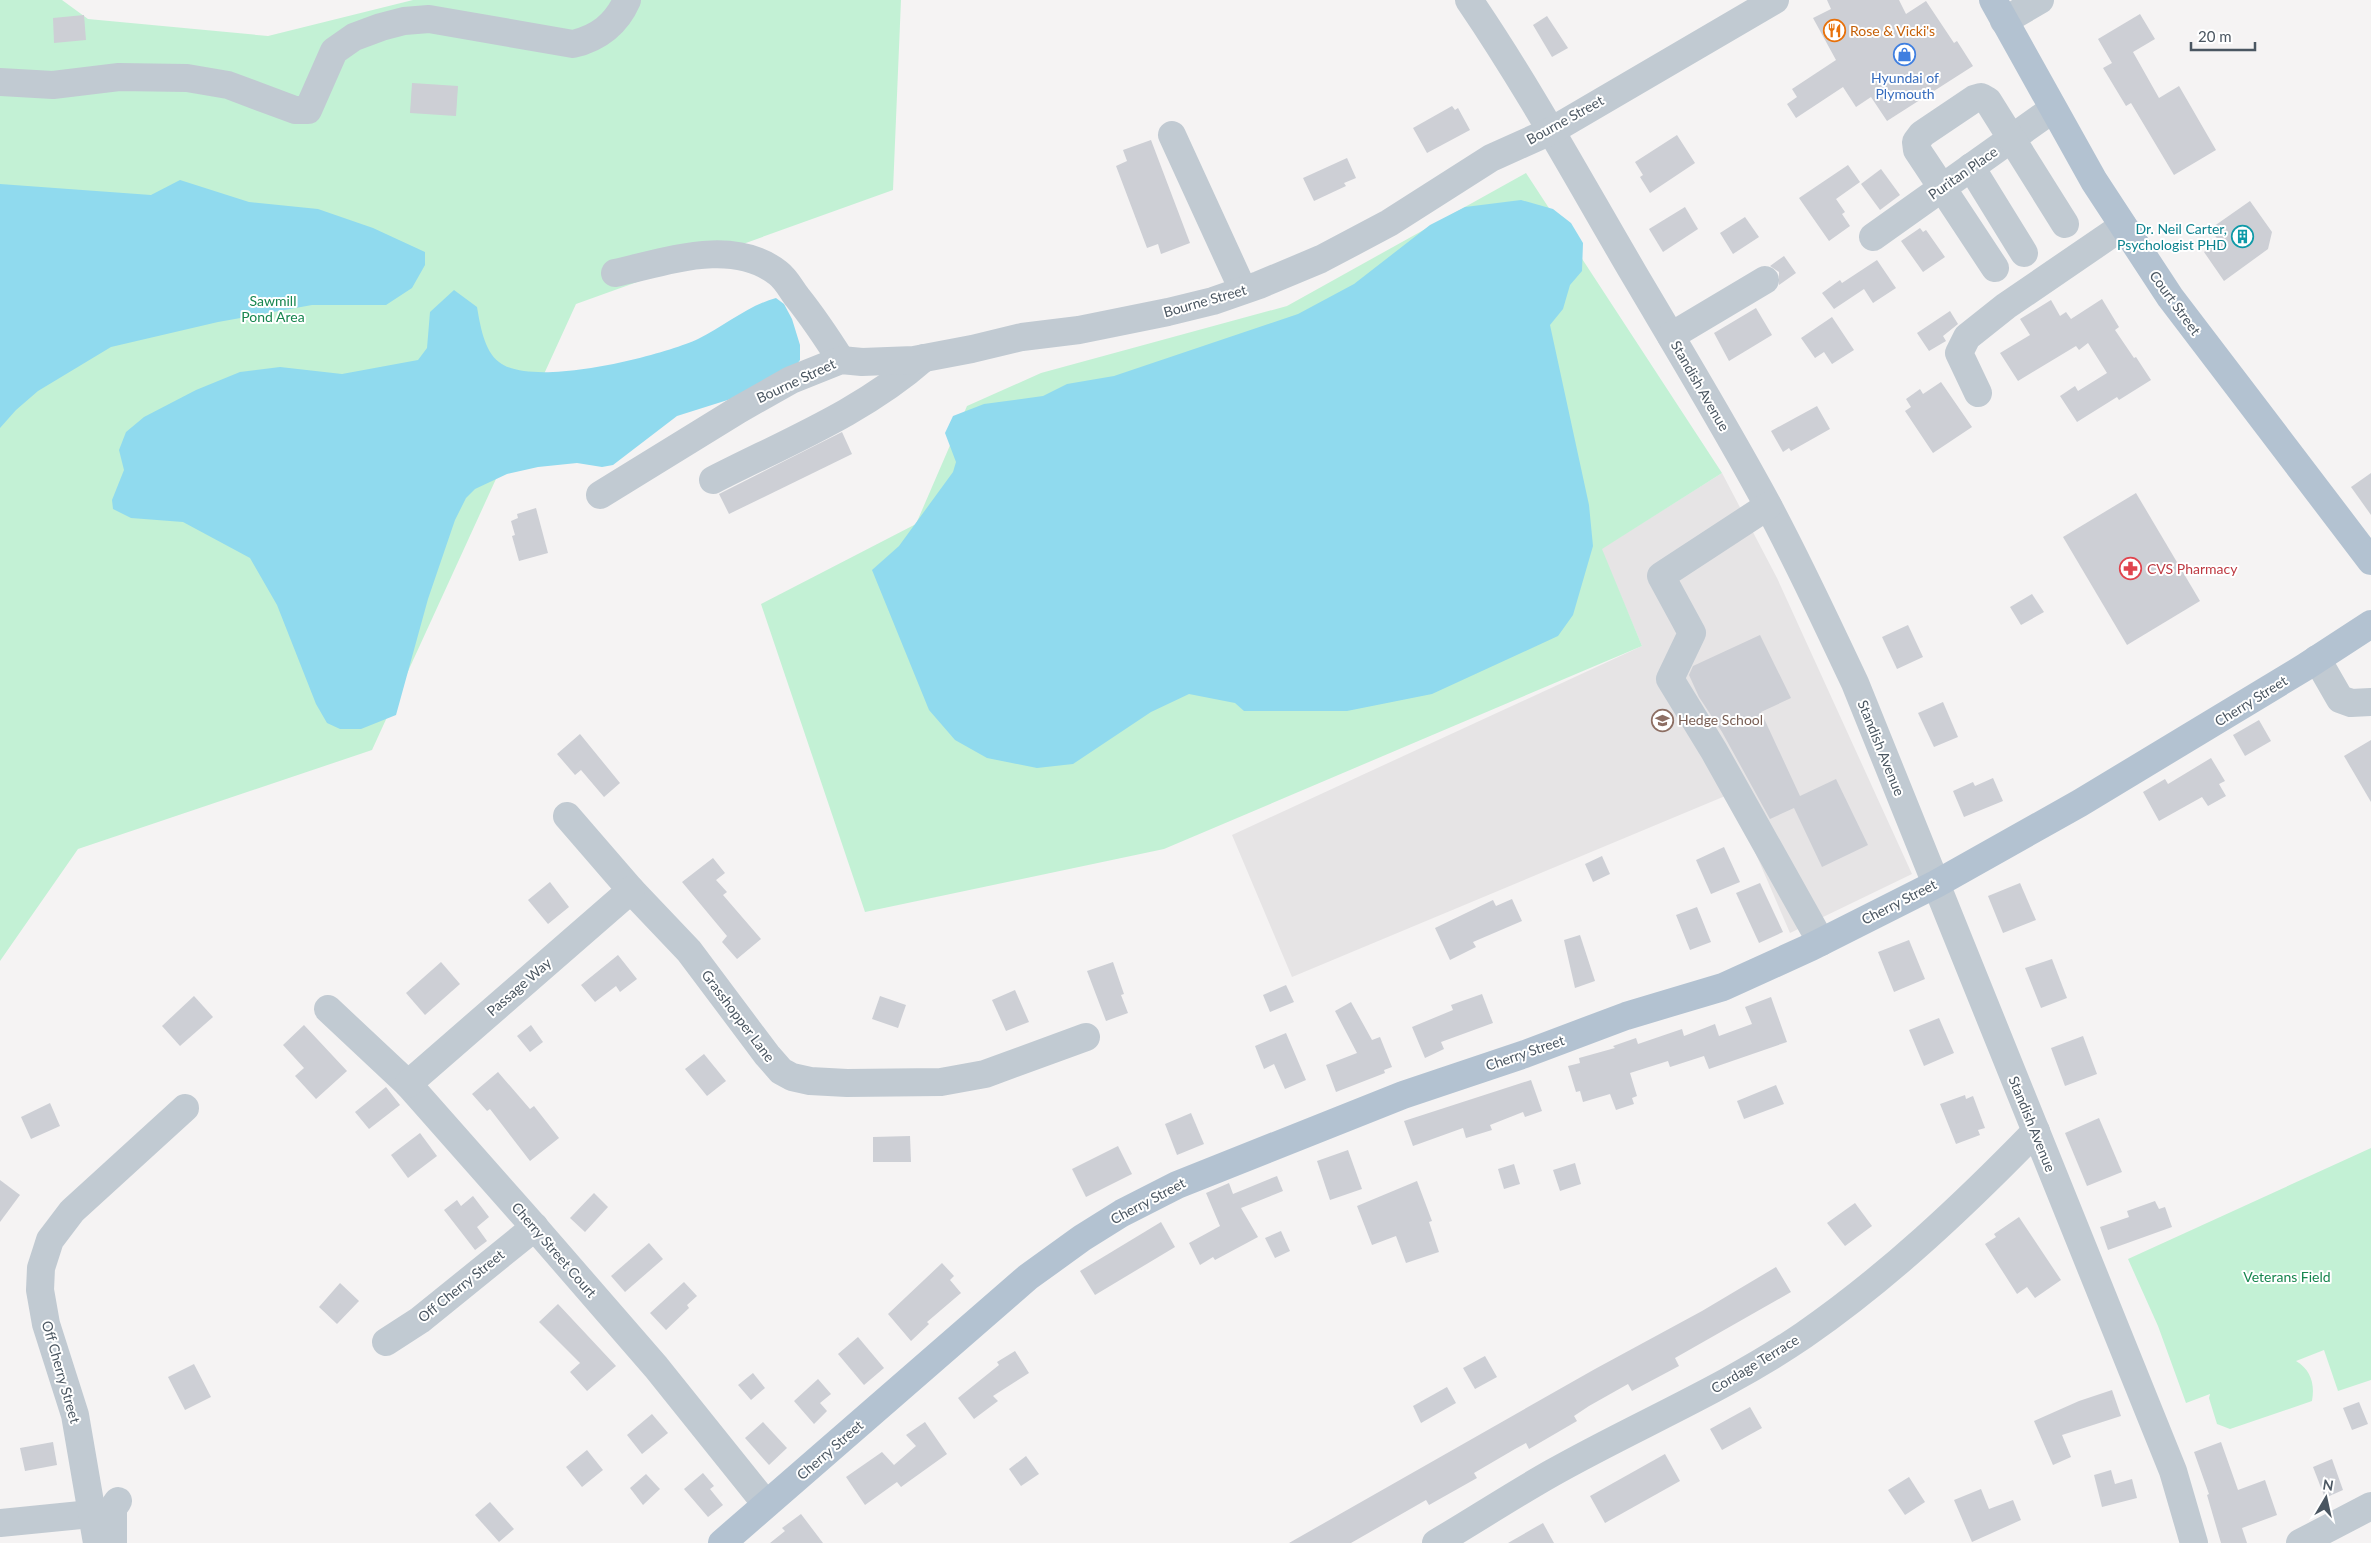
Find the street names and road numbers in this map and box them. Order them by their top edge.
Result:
street label: Bourne Street [1523,91,1606,148]
street label: Puritan Place [1925,143,2001,203]
street label: Court Street [2146,267,2204,338]
street label: Bourne Street [1161,281,1248,320]
street label: Standish Avenue [1668,338,1733,434]
street label: Bourne Street [753,355,838,406]
street label: Cherry Street [2211,672,2290,730]
street label: Standish Avenue [1855,698,1908,798]
street label: Cherry Street [1858,875,1939,928]
street label: Passage Way [483,953,555,1019]
street label: Grasshopper Lane [698,966,779,1065]
street label: Cherry Street [1483,1031,1566,1074]
street label: Standish Avenue [2006,1074,2059,1174]
street label: Cherry Street [1108,1174,1188,1227]
street label: Cherry Street Court [508,1199,600,1301]
street label: Off Cherry Street [414,1246,507,1326]
street label: Off Cherry Street [39,1319,84,1425]
street label: Cordage Terrace [1708,1331,1802,1396]
street label: Cherry Street [793,1416,866,1483]

